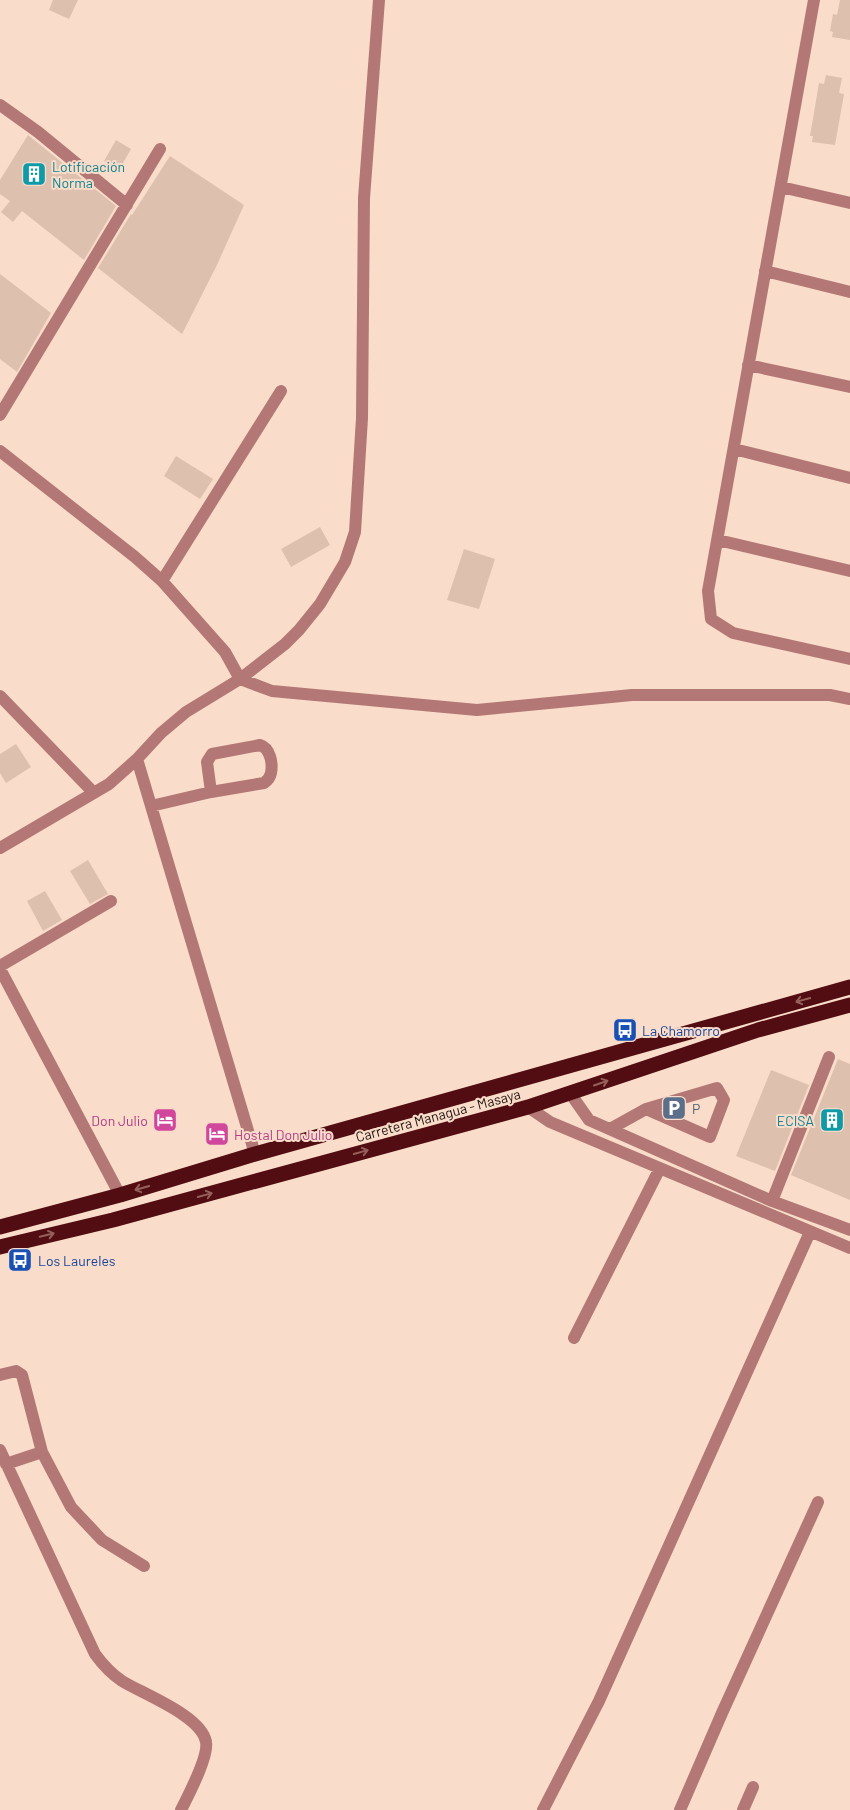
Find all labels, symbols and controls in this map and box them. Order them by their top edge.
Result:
place label: Lotificación Norma [52,158,125,191]
building icon: Lotificación Norma [21,161,47,187]
one-way arrow [795,996,811,1006]
bus stop icon: La Chamorro [612,1017,638,1043]
place label: La Chamorro [642,1022,720,1039]
one-way arrow [593,1077,609,1087]
street label: Carretera Managua - Masaya [354,1085,522,1145]
parking icon: P [661,1095,687,1121]
place label: P [692,1100,700,1117]
hotel icon: Don Julio [152,1107,178,1133]
building icon: ECISA [819,1107,845,1133]
place label: Don Julio [91,1112,148,1129]
place label: ECISA [777,1112,814,1129]
hotel icon: Hostal Don Julio [204,1121,230,1147]
place label: Hostal Don Julio [234,1126,332,1143]
one-way arrow [353,1147,369,1157]
one-way arrow [134,1184,150,1194]
one-way arrow [196,1190,212,1200]
one-way arrow [39,1230,55,1239]
bus stop icon: Los Laureles [7,1247,33,1273]
place label: Los Laureles [38,1252,116,1269]

